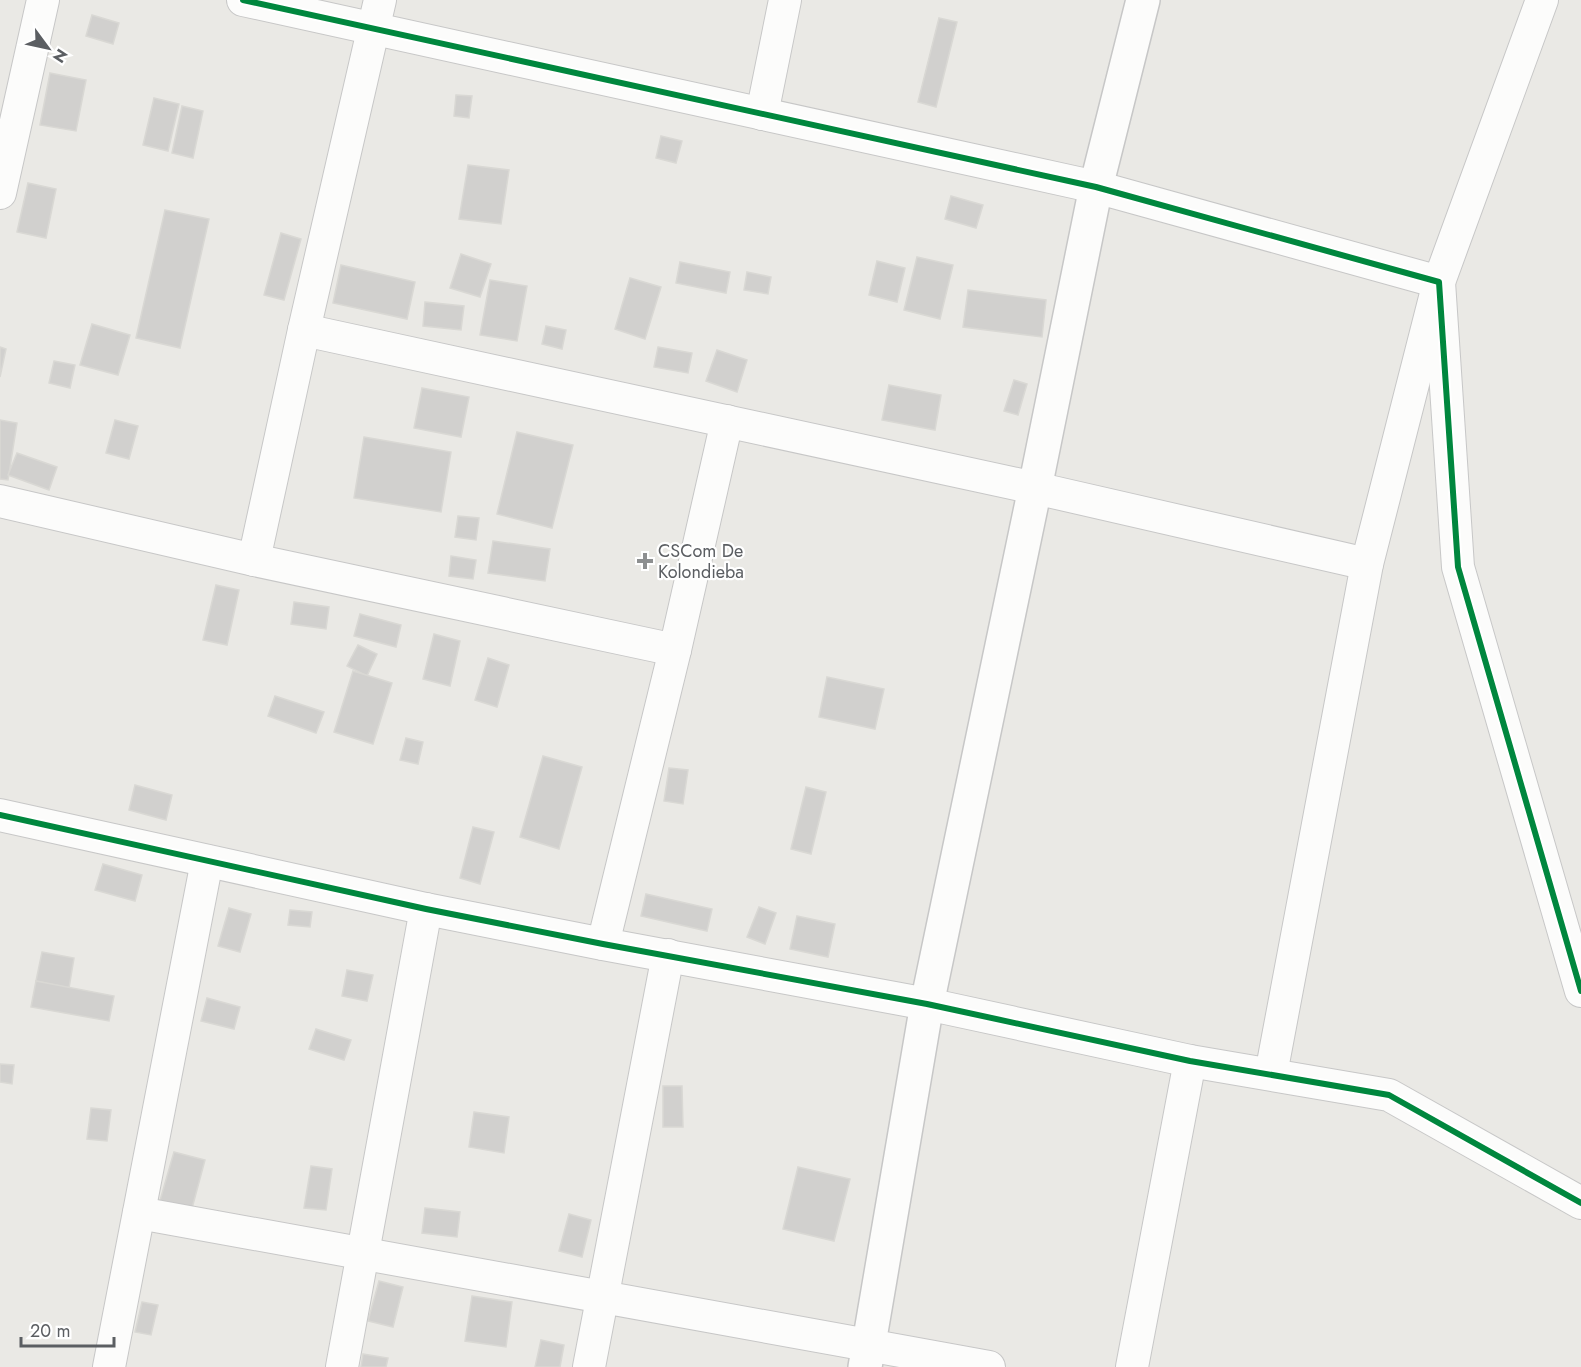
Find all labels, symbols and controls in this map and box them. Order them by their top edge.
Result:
north arrow [18,18,78,78]
text: N [47,44,73,67]
place label: CSCom De Kolondieba [658,538,744,585]
marker: CSCom De Kolondieba [636,552,654,570]
scale bar [21,1310,114,1348]
text: 20 m [30,1318,70,1344]

